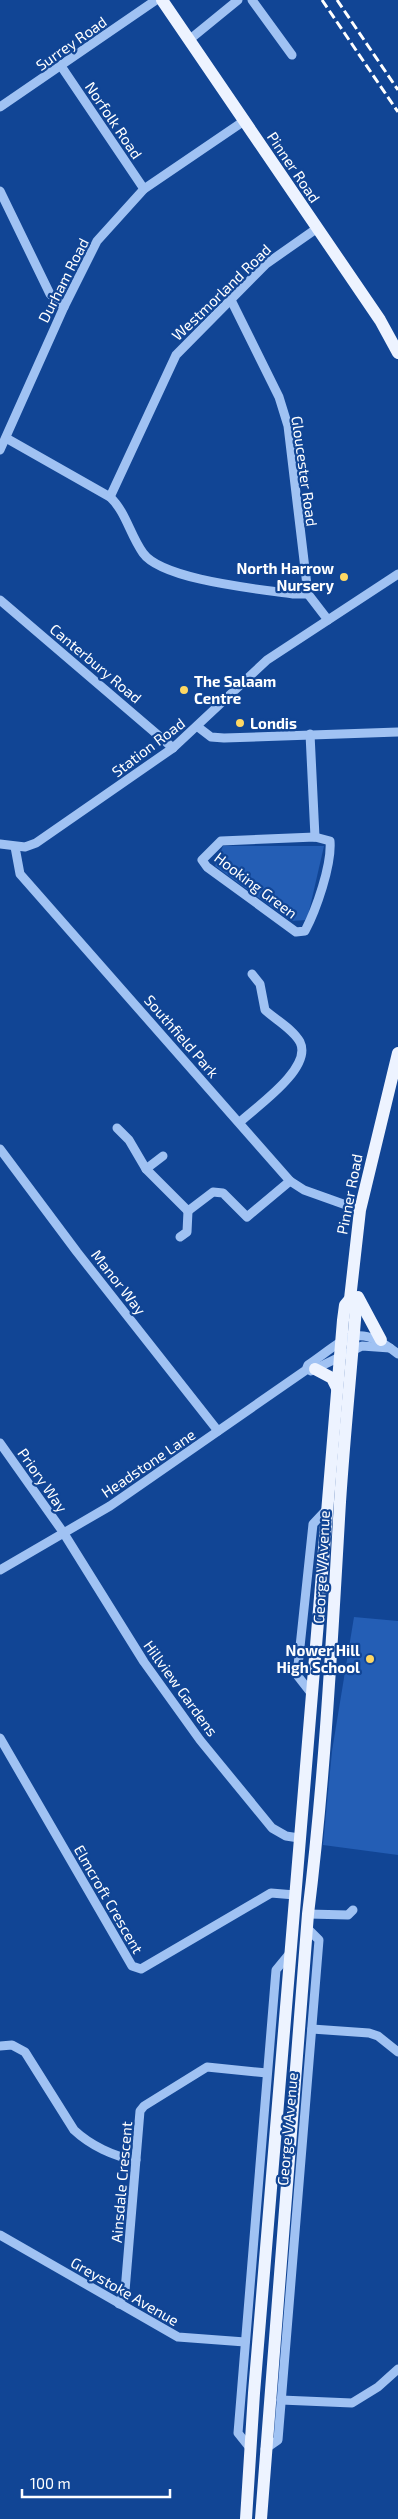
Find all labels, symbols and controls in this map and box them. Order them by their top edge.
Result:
street label: Surrey Road [32,12,110,74]
street label: Norfolk Road [82,78,146,162]
street label: Pinner Road [264,128,324,206]
street label: Durham Road [34,235,92,325]
street label: Westmorland Road [168,240,274,344]
street label: Gloucester Road [288,415,322,527]
place label: North Harrow Nursery [236,559,335,595]
marker: North Harrow Nursery [338,571,350,583]
street label: Canterbury Road [47,619,145,707]
place label: The Salaam Centre [194,672,276,707]
marker: The Salaam Centre [178,684,190,696]
street label: Station Road [108,714,188,780]
place label: Londis [250,714,297,732]
marker: Londis [234,717,246,729]
street label: Hooking Green [211,848,301,922]
street label: Southfield Park [141,991,223,1081]
street label: Pinner Road [332,1152,366,1236]
street label: Manor Way [88,1246,150,1318]
street label: Headstone Lane [98,1425,198,1501]
street label: Priory Way [14,1444,72,1516]
street label: George V Avenue [309,1510,333,1624]
street label: Hillview Gardens [140,1637,222,1739]
place label: Nower Hill High School [276,1641,360,1676]
marker: Nower Hill High School [364,1653,376,1665]
street label: Elmcroft Crescent [71,1842,147,1957]
street label: George V Avenue [273,2072,301,2186]
street label: Ainsdale Crescent [107,2120,135,2243]
street label: Greystoke Avenue [68,2253,182,2329]
scale bar [22,2466,170,2498]
text: 100 m [30,2474,71,2492]

